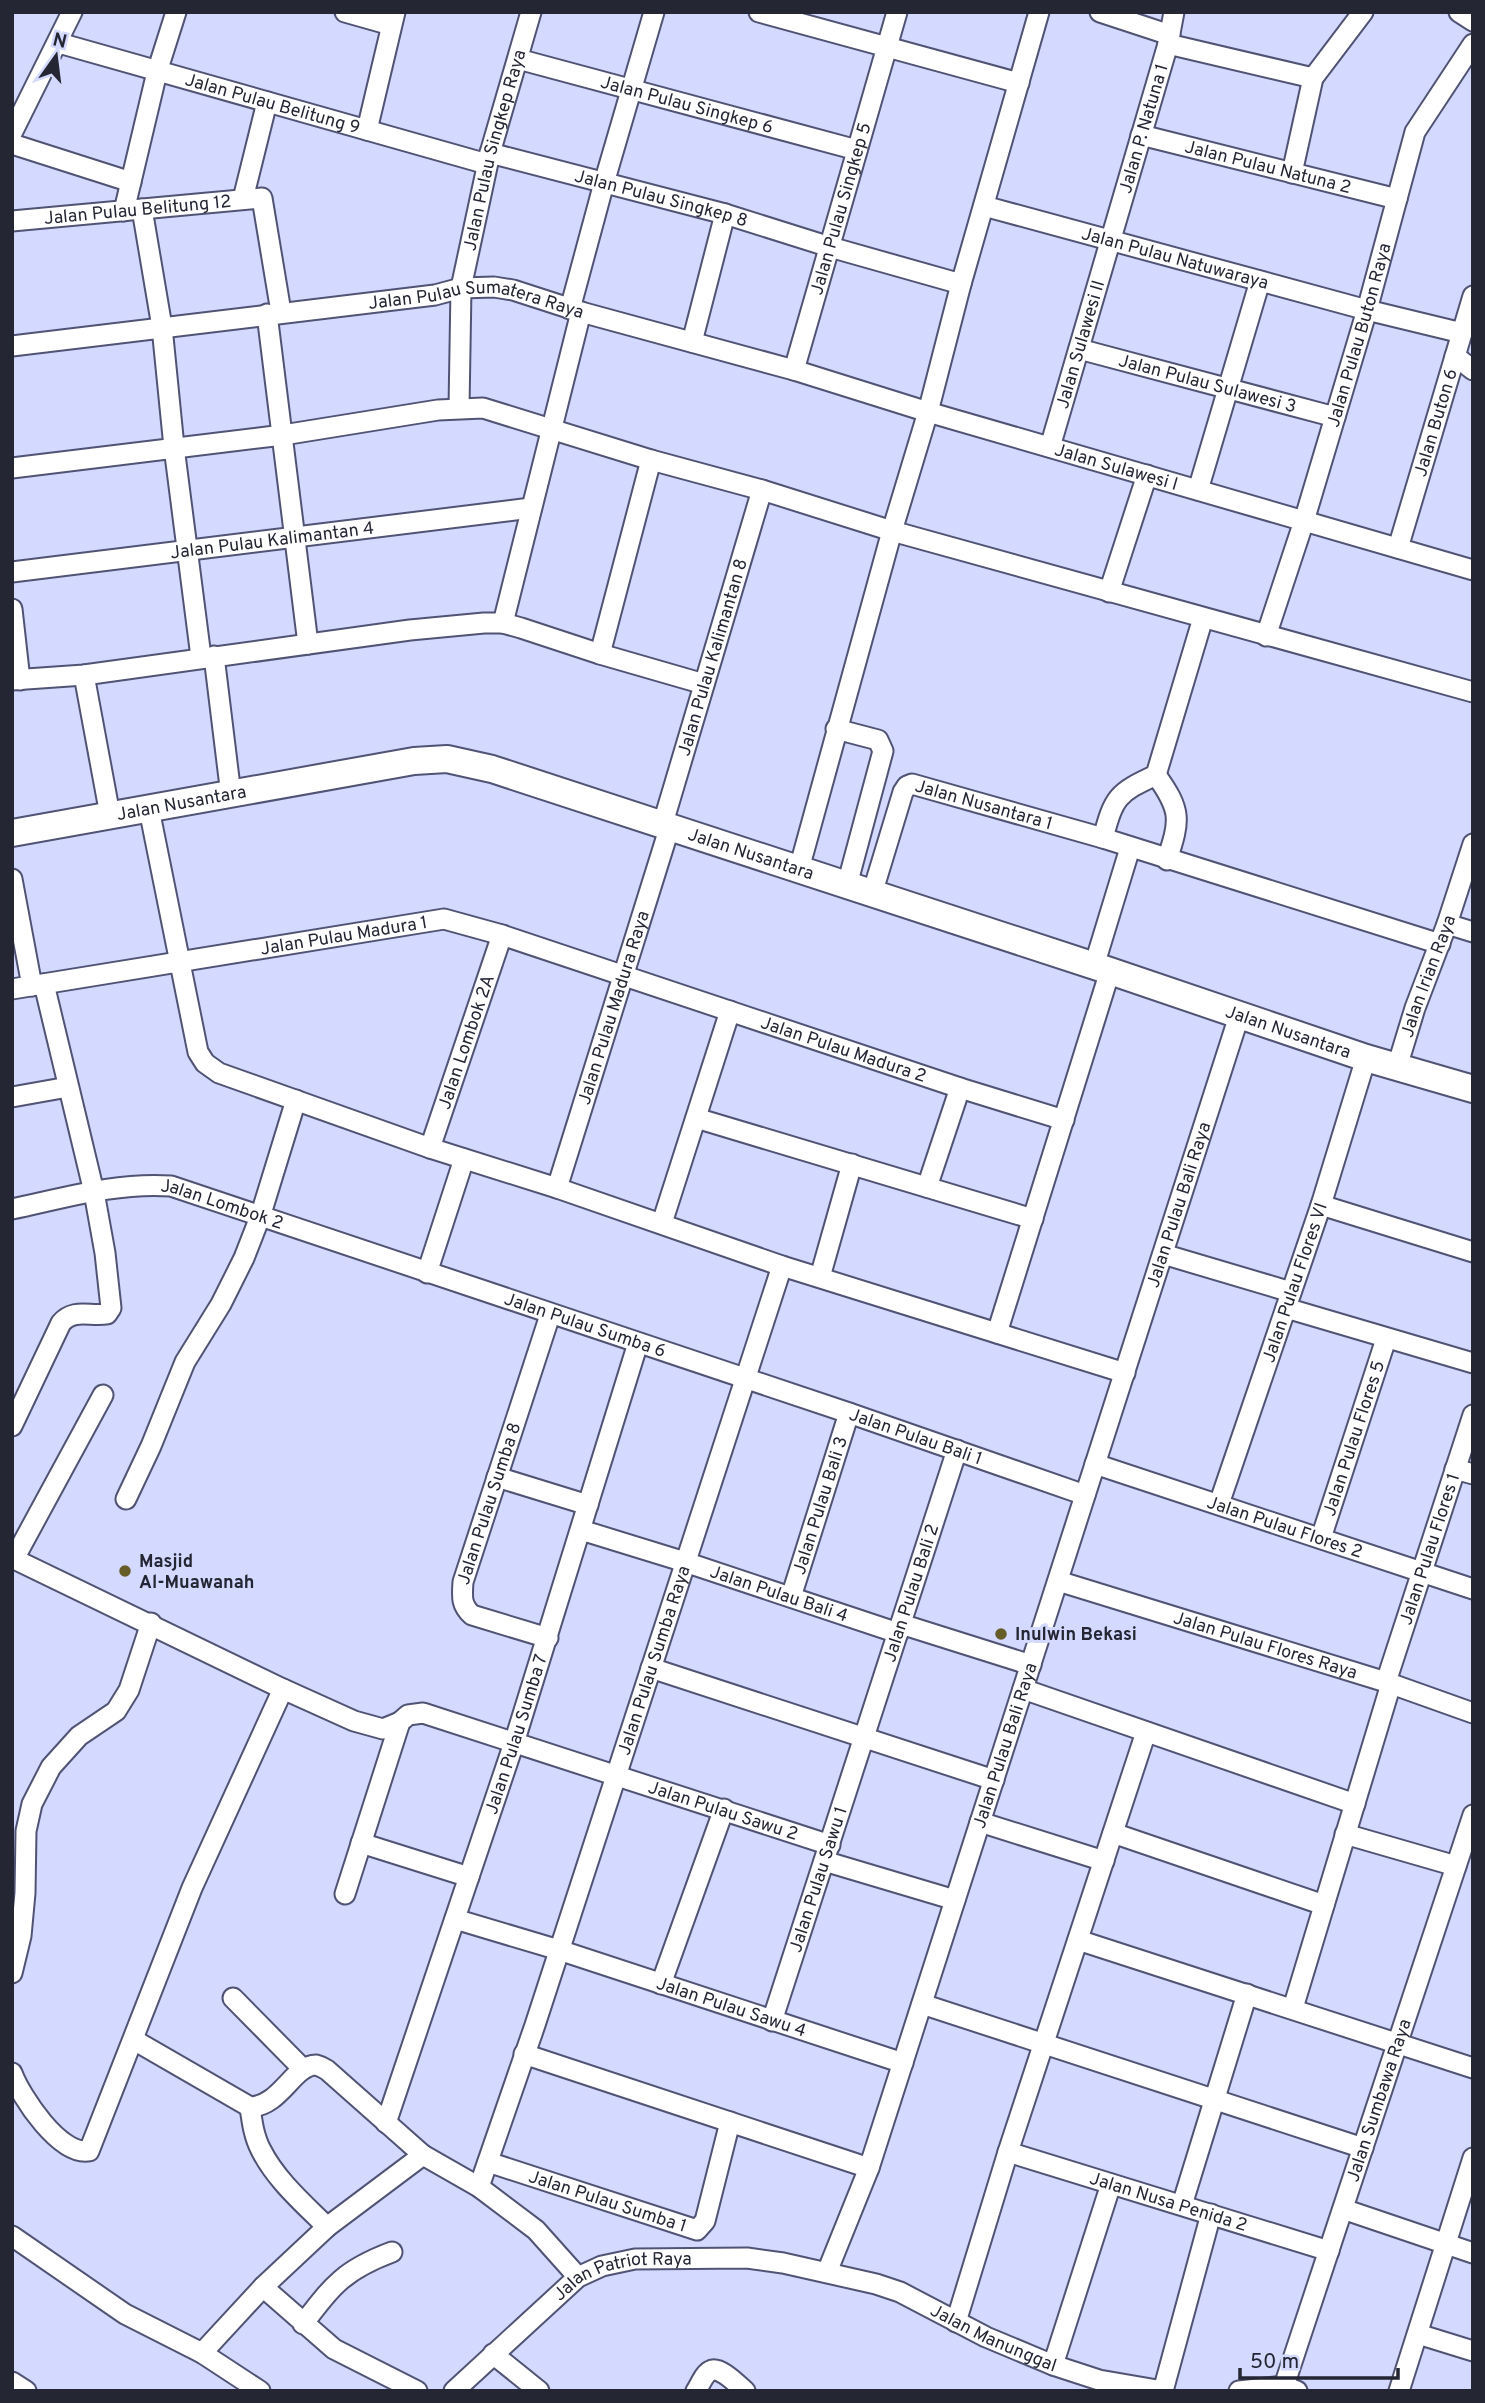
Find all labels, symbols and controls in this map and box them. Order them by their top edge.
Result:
north arrow [21,21,91,91]
text: N [50,28,69,55]
street label: Jalan Pulau Singkep Raya [459,47,532,253]
street label: Jalan P. Natuna 1 [1115,61,1175,196]
street label: Jalan Pulau Belitung 9 [182,69,362,141]
street label: Jalan Pulau Singkep 6 [598,72,775,140]
street label: Jalan Pulau Singkep 5 [806,120,878,298]
street label: Jalan Pulau Natuna 2 [1182,136,1353,200]
street label: Jalan Pulau Singkep 8 [572,165,750,233]
street label: Jalan Pulau Belitung 12 [43,191,232,231]
street label: Jalan Pulau Natuwaraya [1079,223,1271,296]
street label: Jalan Pulau Buton Raya [1323,241,1398,430]
street label: Jalan Pulau Sumatera Raya [367,277,586,325]
street label: Jalan Sulawesi II [1052,278,1111,412]
street label: Jalan Pulau Sulawesi 3 [1116,350,1299,419]
street label: Jalan Buton 6 [1410,366,1464,480]
street label: Jalan Sulawesi I [1051,439,1180,497]
street label: Jalan Pulau Kalimantan 4 [169,517,375,565]
street label: Jalan Pulau Kalimantan 8 [674,556,754,759]
street label: Jalan Nusantara 1 [912,775,1055,836]
street label: Jalan Nusantara [115,781,248,827]
street label: Jalan Nusantara [685,824,816,886]
street label: Jalan Pulau Madura Raya [574,908,656,1108]
street label: Jalan Pulau Madura 1 [259,912,429,962]
street label: Jalan Irian Raya [1397,913,1462,1040]
street label: Jalan Lombok 2A [434,972,501,1113]
street label: Jalan Nusantara [1222,1001,1354,1065]
street label: Jalan Pulau Madura 2 [757,1012,929,1089]
street label: Jalan Pulau Bali Raya [1142,1119,1217,1291]
street label: Jalan Lombok 2 [160,1175,286,1236]
street label: Jalan Pulau Flores VI [1258,1200,1334,1366]
street label: Jalan Pulau Sumba 6 [501,1288,668,1364]
street label: Jalan Pulau Flores 5 [1319,1358,1391,1520]
street label: Jalan Pulau Bali 1 [846,1404,985,1471]
street label: Jalan Pulau Sumba 8 [453,1420,527,1588]
street label: Jalan Pulau Bali 3 [789,1434,854,1578]
street label: Jalan Pulau Flores 1 [1395,1471,1466,1628]
street label: Jalan Pulau Flores 2 [1204,1492,1365,1565]
street label: Jalan Pulau Bali 2 [879,1521,945,1665]
place label: Masjid Al-Muawanah [139,1551,254,1595]
street label: Jalan Pulau Bali 4 [707,1561,851,1628]
marker: Masjid Al-Muawanah [117,1563,133,1579]
street label: Jalan Pulau Sumba Raya [614,1563,697,1758]
street label: Jalan Pulau Flores Raya [1170,1607,1360,1685]
place label: Inulwin Bekasi [1015,1624,1137,1647]
marker: Inulwin Bekasi [993,1626,1009,1642]
street label: Jalan Pulau Sumba 7 [481,1652,554,1818]
street label: Jalan Pulau Bali Raya [969,1660,1044,1832]
street label: Jalan Pulau Sawu 2 [645,1777,801,1847]
street label: Jalan Pulau Sawu 1 [785,1804,854,1956]
street label: Jalan Pulau Sawu 4 [653,1973,809,2043]
street label: Jalan Sumbawa Raya [1342,2016,1418,2185]
street label: Jalan Pulau Sumba 1 [525,2166,689,2239]
street label: Jalan Nusa Penida 2 [1086,2168,1250,2238]
street label: Jalan Patriot Raya [549,2248,692,2307]
street label: Jalan Manunggal [926,2300,1059,2378]
scale bar [1240,2336,1398,2380]
text: 50 m [1250,2349,1299,2376]

